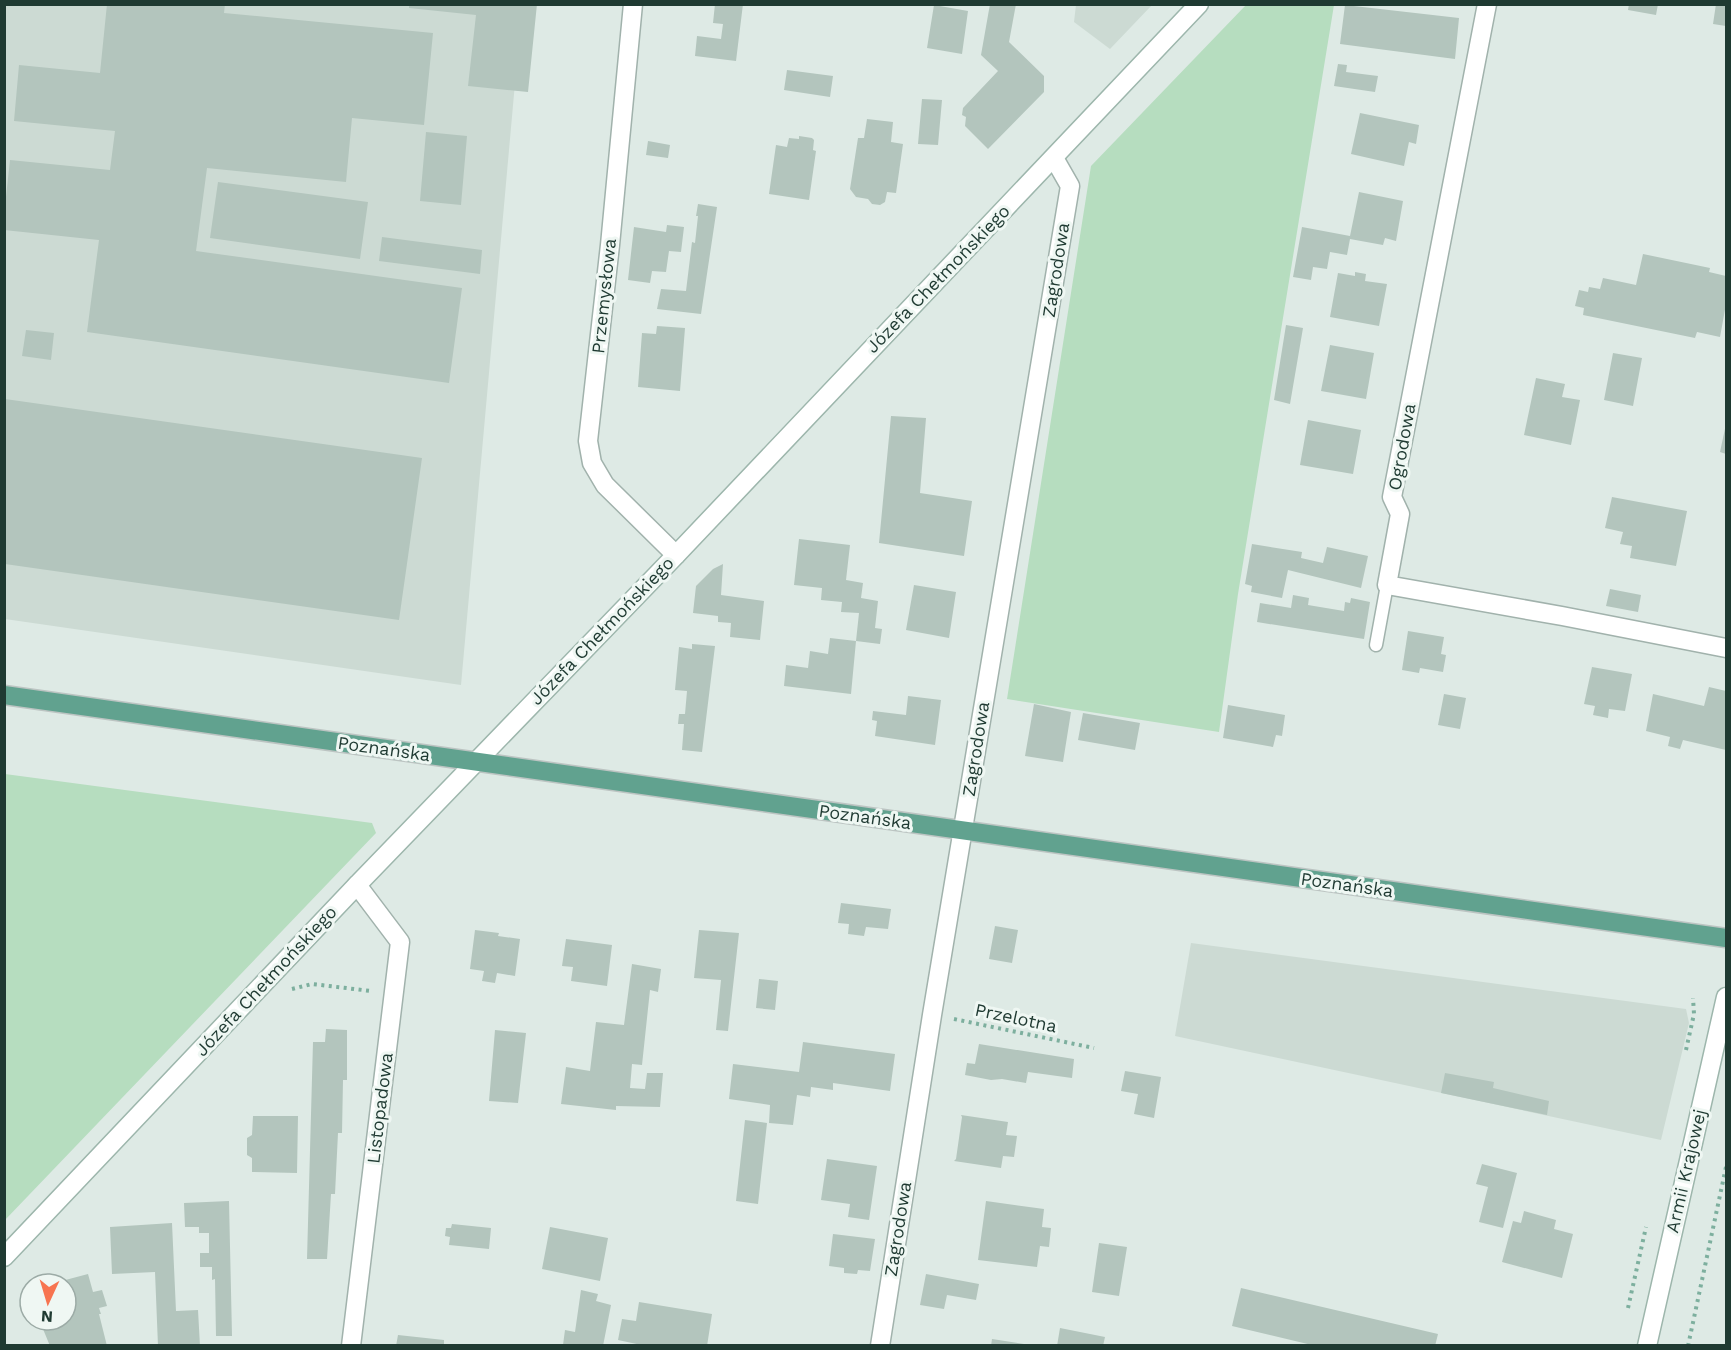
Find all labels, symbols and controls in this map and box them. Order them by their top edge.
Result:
street label: Józefa Chełmońskiego [861,200,1014,357]
street label: Zagrodowa [1038,221,1073,319]
street label: Przemysłowa [587,237,620,355]
street label: Ogrodowa [1384,402,1419,492]
street label: Józefa Chełmońskiego [525,552,678,709]
street label: Zagrodowa [958,700,993,798]
street label: Poznańska [336,732,432,765]
street label: Poznańska [817,800,913,833]
street label: Poznańska [1299,868,1395,901]
street label: Józefa Chełmońskiego [190,901,341,1060]
street label: Przelotna [973,999,1059,1036]
street label: Listopadowa [362,1051,397,1165]
street label: Armii Krajowej [1661,1107,1710,1235]
street label: Zagrodowa [880,1180,915,1278]
north arrow [18,1272,78,1332]
text: N [40,1307,54,1326]

